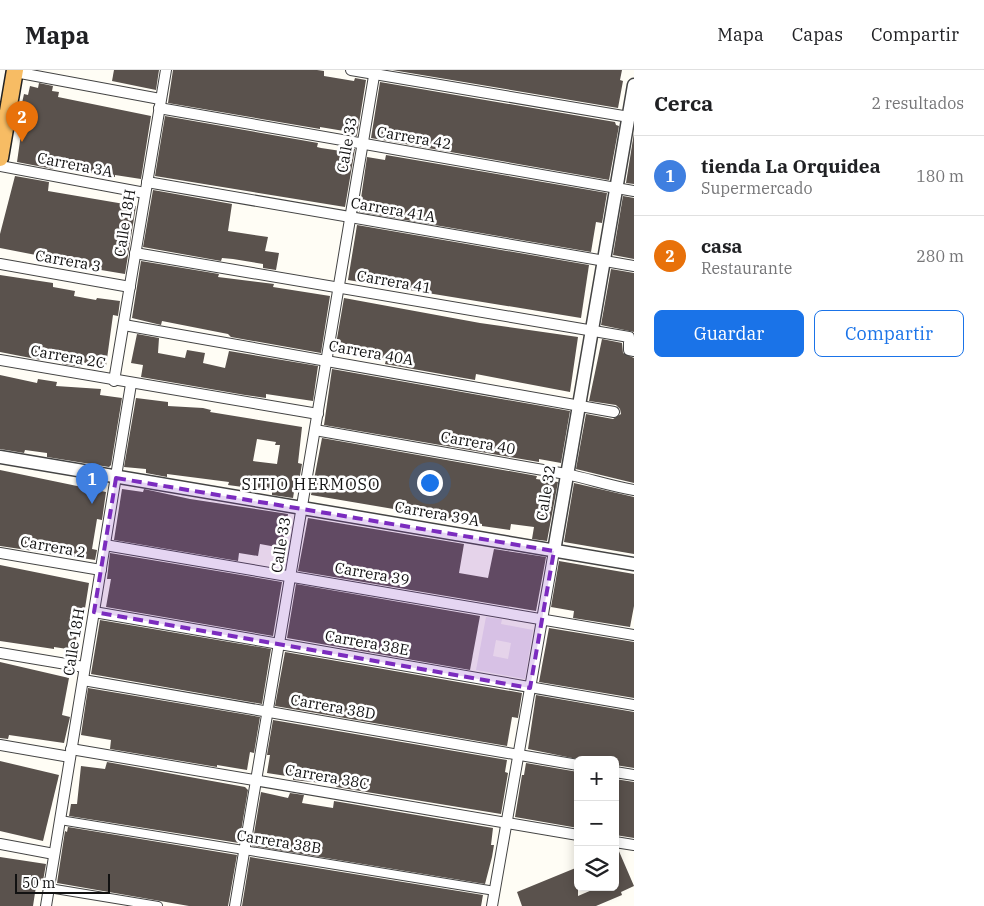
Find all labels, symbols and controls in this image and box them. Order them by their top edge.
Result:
text: Mapa [25,19,89,51]
text: Mapa [717,23,764,46]
text: Capas [792,23,843,46]
text: Compartir [871,23,959,46]
text: Cerca [654,89,713,117]
text: 2 resultados [872,93,964,113]
pin: 2 [6,101,38,142]
street label: Calle 33 [332,116,361,174]
street label: Carrera 42 [375,122,453,153]
street label: Carrera 3A [36,148,115,181]
text: tienda La Orquidea [701,154,881,178]
text: 1 [665,166,675,186]
text: 180 m [916,166,964,186]
text: Supermercado [701,178,813,198]
street label: Calle 18H [110,188,139,258]
street label: Carrera 41A [349,193,438,226]
text: casa [701,234,742,258]
street label: Carrera 3 [34,245,102,276]
text: 2 [665,246,675,266]
text: 280 m [916,246,964,266]
text: Restaurante [701,258,792,278]
street label: Carrera 41 [355,266,433,297]
button: Guardar [654,310,804,357]
button: Compartir [814,310,964,357]
street label: Carrera 40A [327,336,416,369]
street label: Carrera 2C [29,341,107,372]
street label: Carrera 40 [439,427,517,458]
pin: 1 [76,463,108,504]
street label: Calle 32 [532,464,559,522]
your location [417,470,443,496]
district label: SITIO HERMOSO [242,474,380,494]
street label: Carrera 39A [393,497,482,530]
street label: Calle 33 [267,516,294,574]
street label: Carrera 2 [19,531,87,562]
street label: Carrera 39 [333,558,411,589]
street label: Calle 18H [59,607,88,677]
street label: Carrera 38E [324,626,411,659]
street label: Carrera 38D [289,690,377,723]
map controls [574,756,619,891]
button: + [574,756,619,801]
street label: Carrera 38C [284,760,371,793]
button: − [574,801,619,846]
street label: Carrera 38B [235,825,323,858]
button: layers [574,846,619,891]
scale bar [15,871,110,894]
text: 50 m [22,874,55,892]

